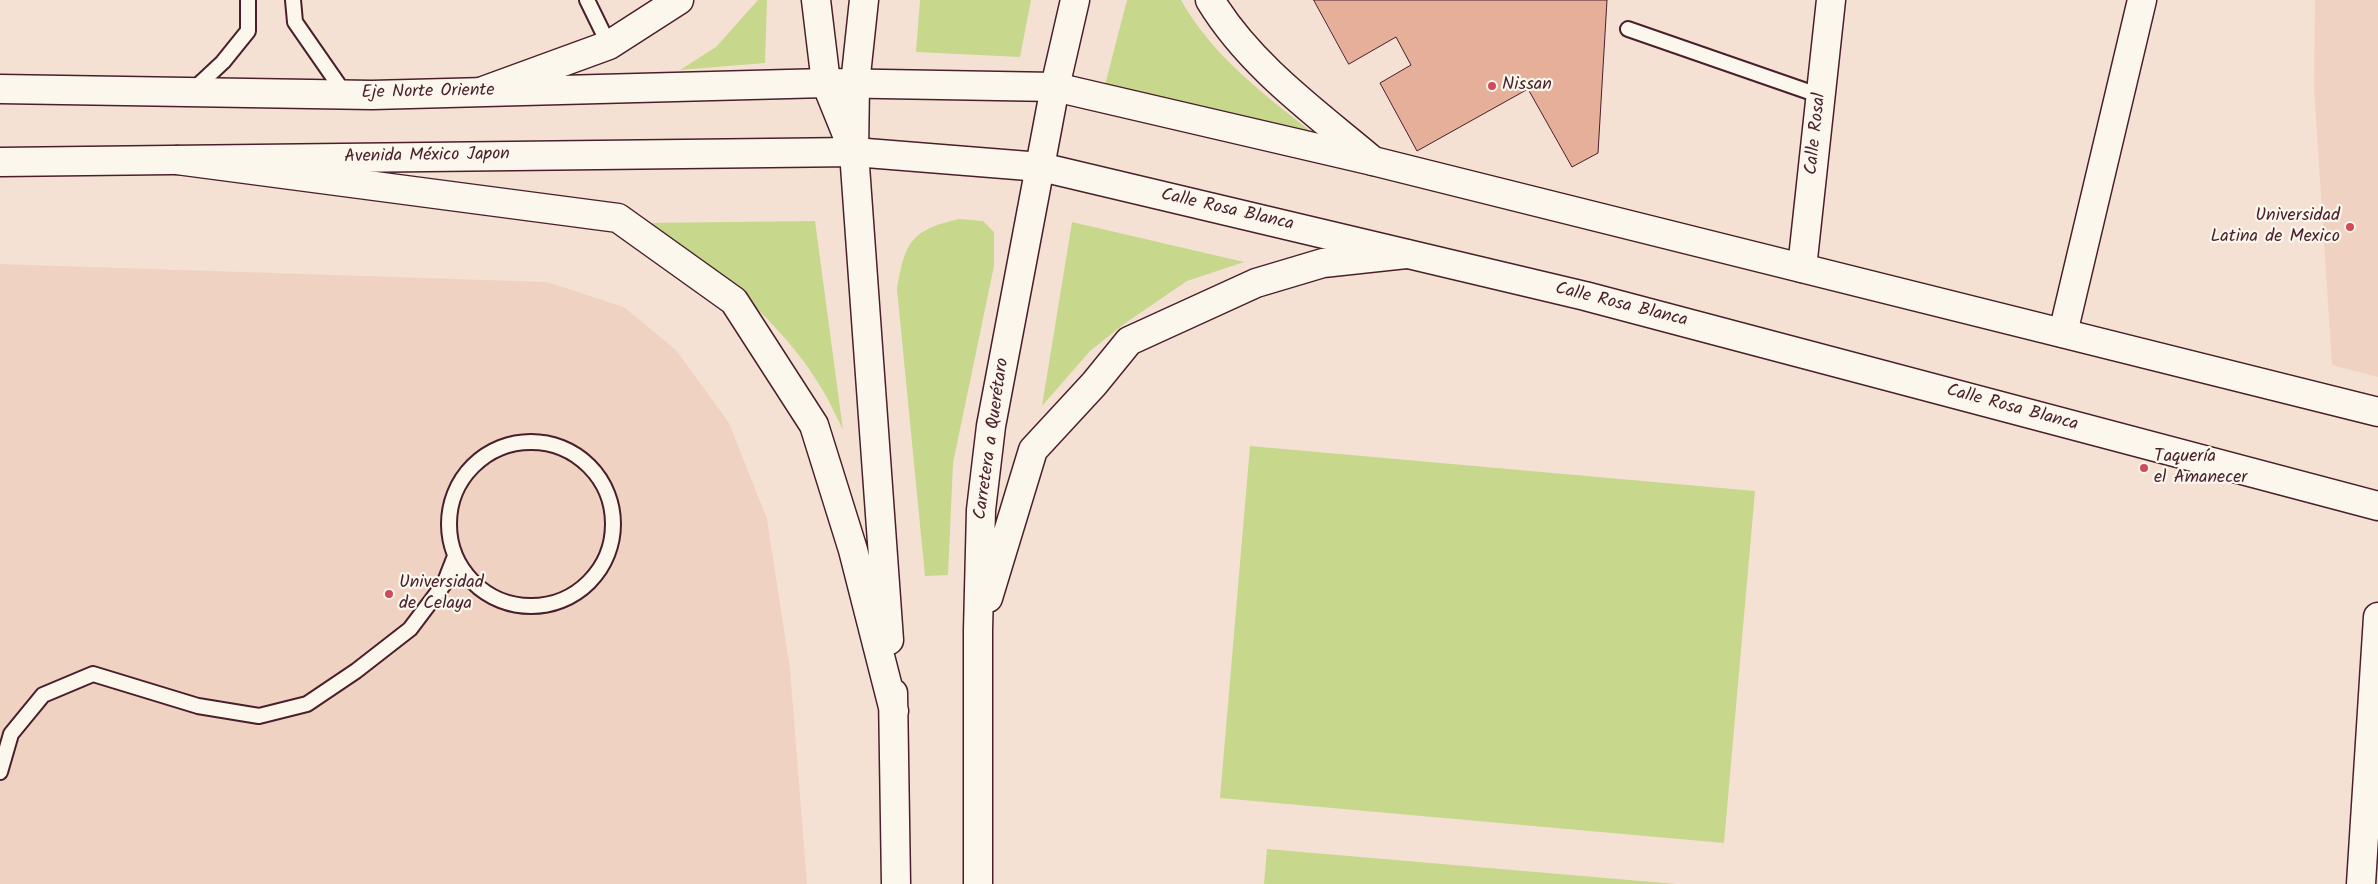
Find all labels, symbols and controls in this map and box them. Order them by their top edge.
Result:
place label: Nissan [1502,75,1552,97]
marker: Nissan [1486,80,1498,92]
street label: Eje Norte Oriente [361,81,495,105]
street label: Calle Rosal [1802,92,1832,176]
street label: Avenida México Japon [344,145,510,169]
street label: Calle Rosa Blanca [1158,185,1296,237]
place label: Universidad Latina de Mexico [2210,206,2340,248]
marker: Universidad Latina de Mexico [2344,221,2356,233]
street label: Calle Rosa Blanca [1553,279,1689,333]
street label: Carretera a Querétaro [971,357,1015,521]
street label: Calle Rosa Blanca [1944,381,2080,437]
place label: Taquería el Amanecer [2154,447,2247,489]
marker: Taquería el Amanecer [2138,462,2150,474]
place label: Universidad de Celaya [399,573,484,616]
marker: Universidad de Celaya [383,588,395,600]

